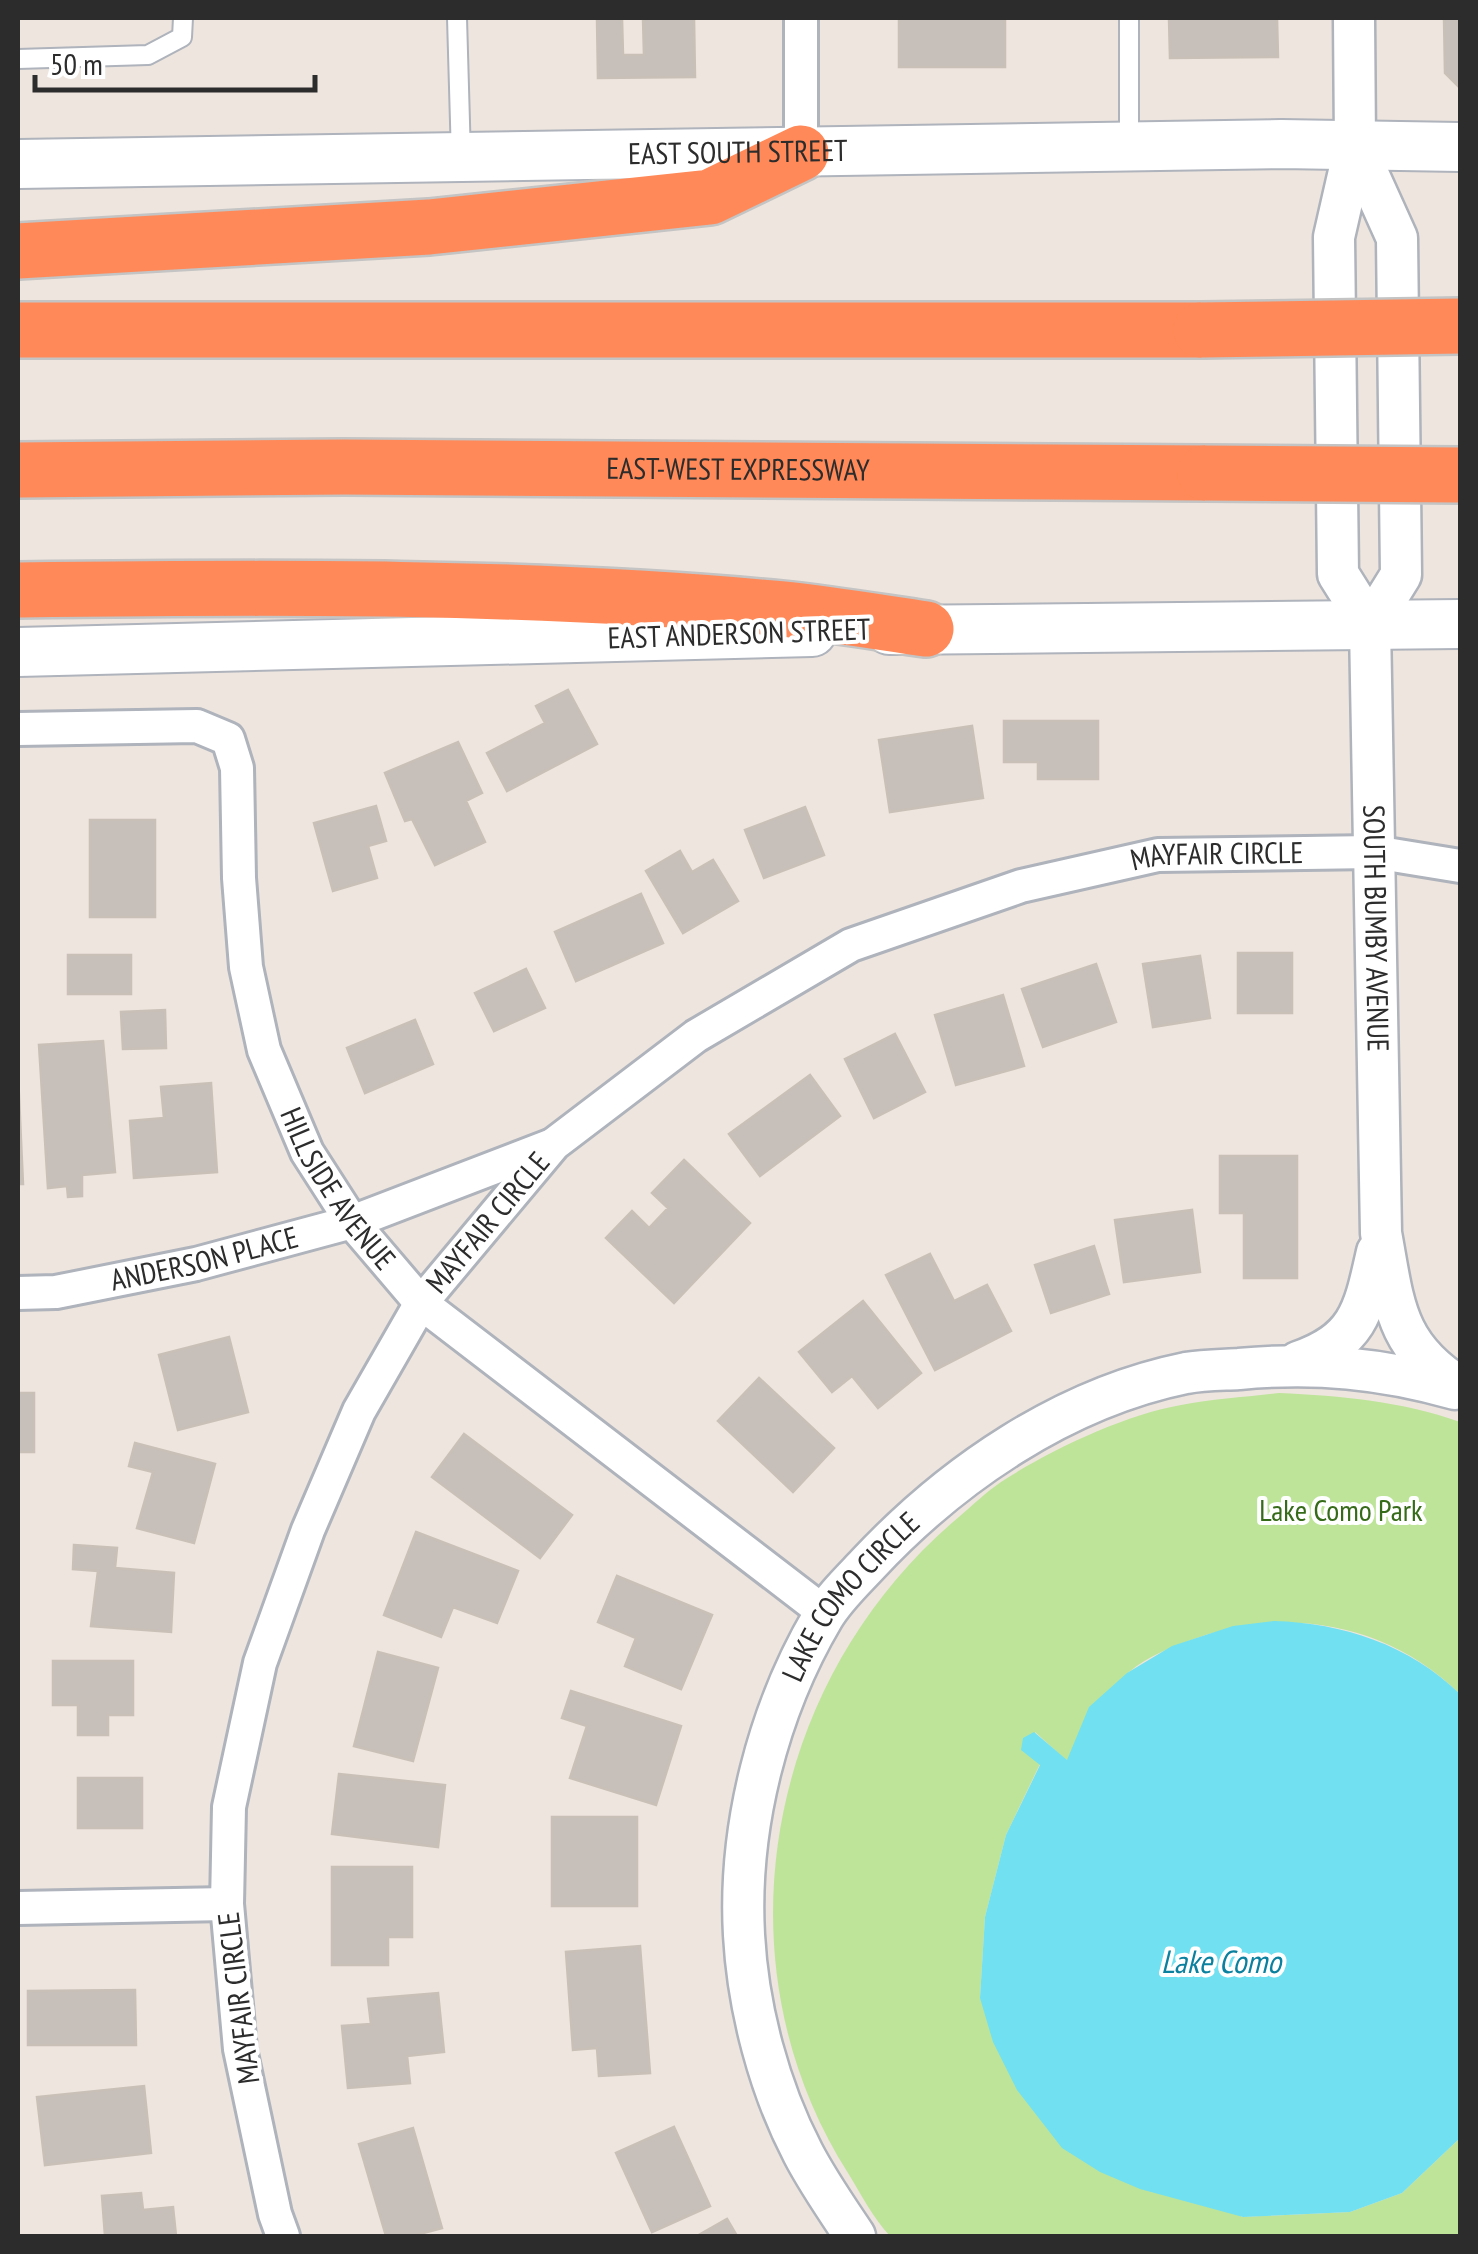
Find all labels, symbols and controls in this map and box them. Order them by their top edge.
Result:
scale bar [35,30,315,92]
text: 50 m [50,44,103,83]
street label: EAST SOUTH STREET [628,130,848,172]
street label: EAST-WEST EXPRESSWAY [606,448,870,489]
street label: EAST ANDERSON STREET [607,608,871,657]
street label: SOUTH BUMBY AVENUE [1355,804,1399,1052]
street label: MAYFAIR CIRCLE [1126,832,1304,879]
street label: HILLSIDE AVENUE [272,1101,405,1277]
street label: MAYFAIR CIRCLE [417,1143,557,1301]
street label: ANDERSON PLACE [107,1216,302,1299]
park label: Lake Como Park [1259,1490,1423,1529]
street label: LAKE COMO CIRCLE [772,1503,927,1687]
street label: MAYFAIR CIRCLE [208,1910,267,2086]
water label: Lake Como [1161,1940,1283,1982]

